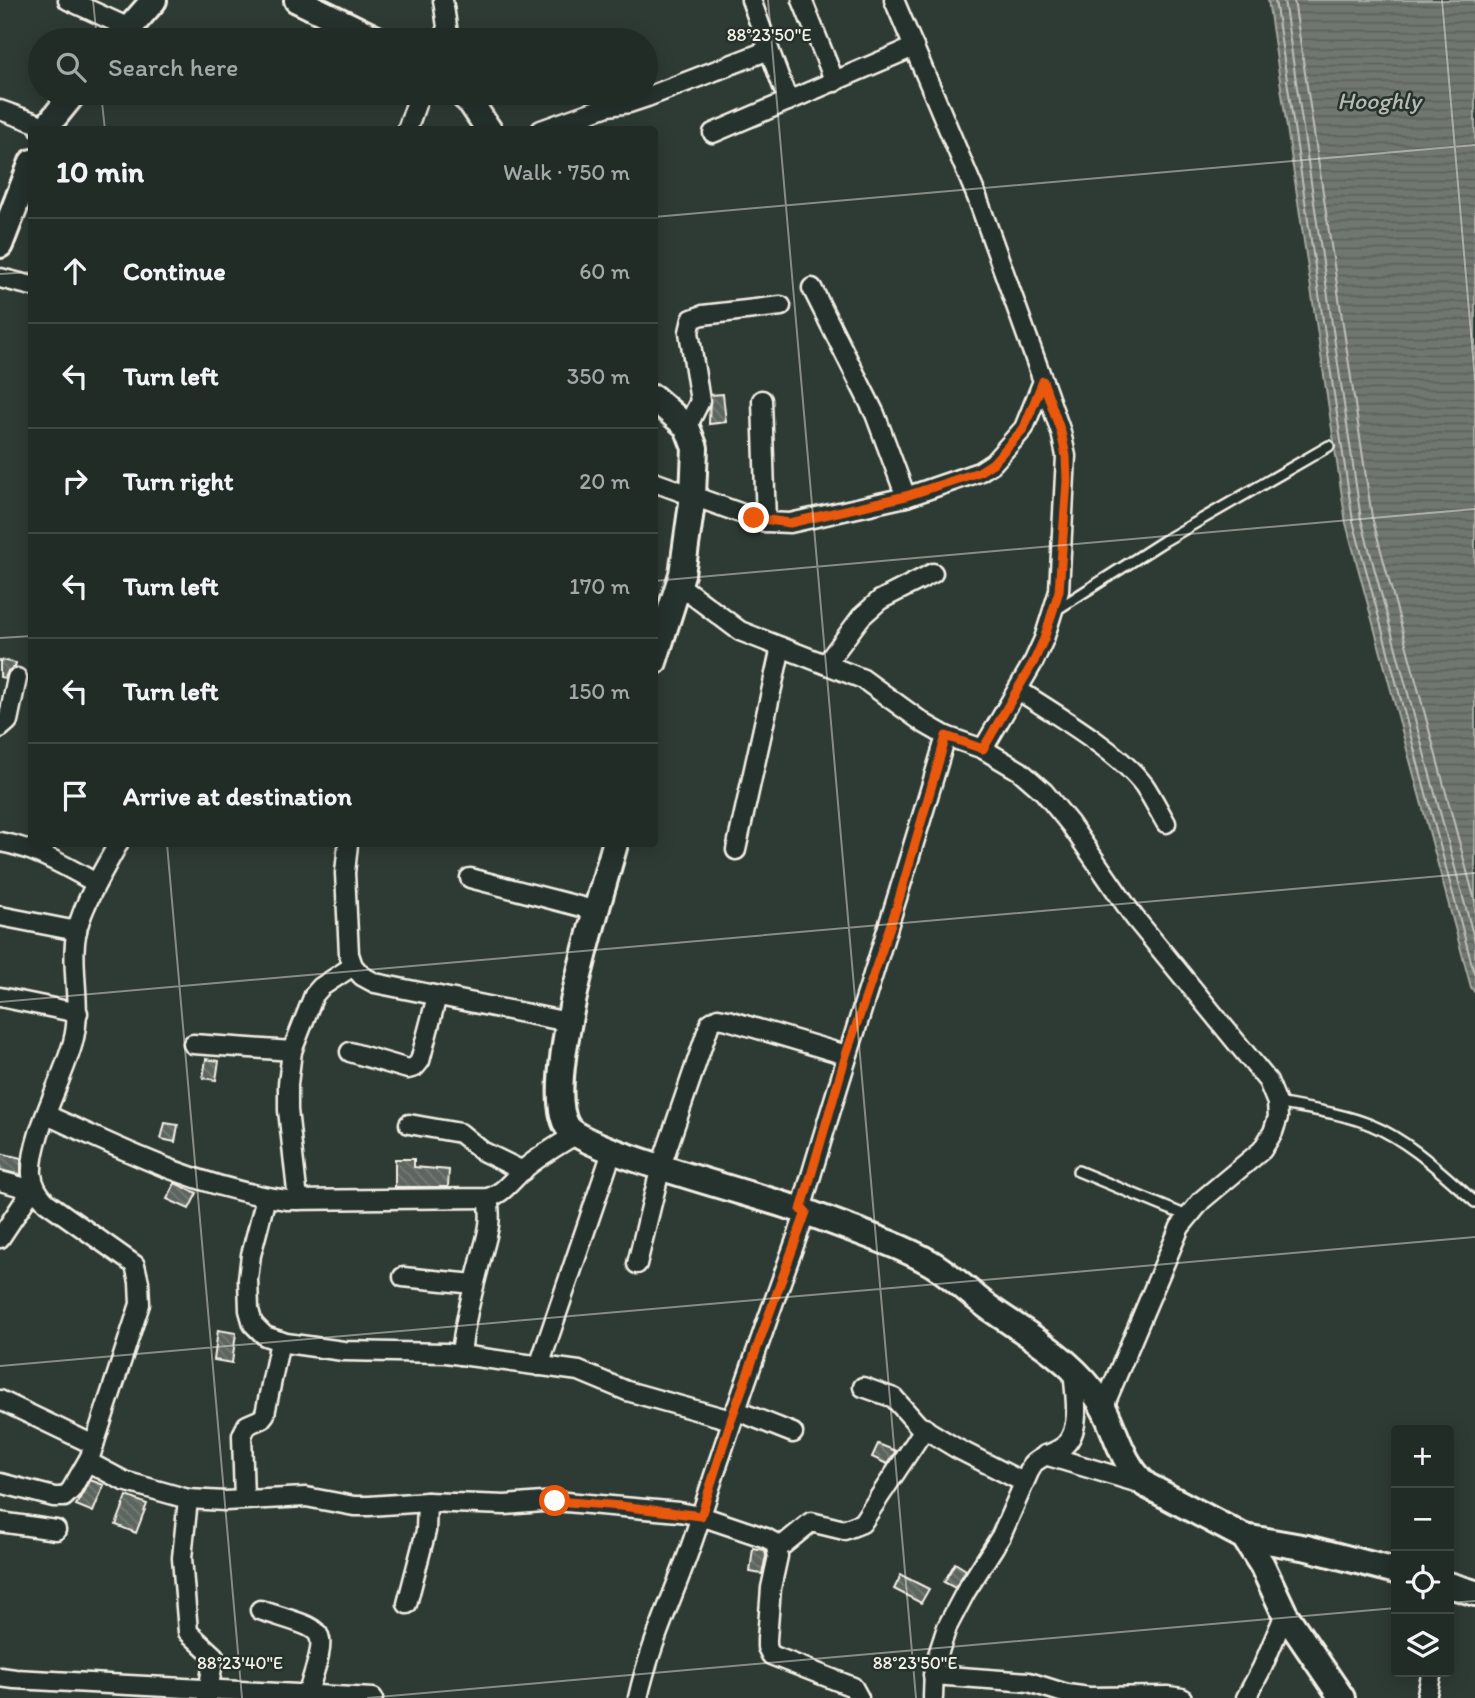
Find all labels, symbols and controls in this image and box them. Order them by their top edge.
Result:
text: 88°23'50"E [727,24,811,46]
search box [28,28,658,105]
icon: search [52,48,90,86]
text: Search here [108,51,238,83]
water label: Hooghly [1337,86,1424,115]
text: 10 min [56,153,144,190]
text: Walk · 750 m [503,158,630,186]
icon: ahead [56,252,94,290]
text: Continue [123,255,226,287]
text: 60 m [579,257,630,285]
icon: left [56,357,94,395]
text: Turn left [123,360,219,392]
text: 350 m [567,362,630,390]
icon: right [56,462,94,500]
text: Turn right [123,465,234,497]
text: 20 m [579,467,630,495]
route end [738,502,769,533]
icon: left [56,567,94,605]
text: Turn left [123,570,219,602]
text: 170 m [569,572,630,600]
icon: left [56,672,94,710]
text: Turn left [123,675,219,707]
text: 150 m [569,677,630,705]
icon: arrive [56,777,94,815]
text: Arrive at destination [123,780,352,812]
map controls [1391,1425,1454,1677]
button: + [1391,1425,1454,1488]
route start [539,1485,570,1516]
button: − [1391,1488,1454,1551]
button: locate [1391,1551,1454,1614]
button: layers [1391,1614,1454,1677]
text: 88°23'40"E [197,1652,283,1674]
text: 88°23'50"E [873,1652,957,1674]

